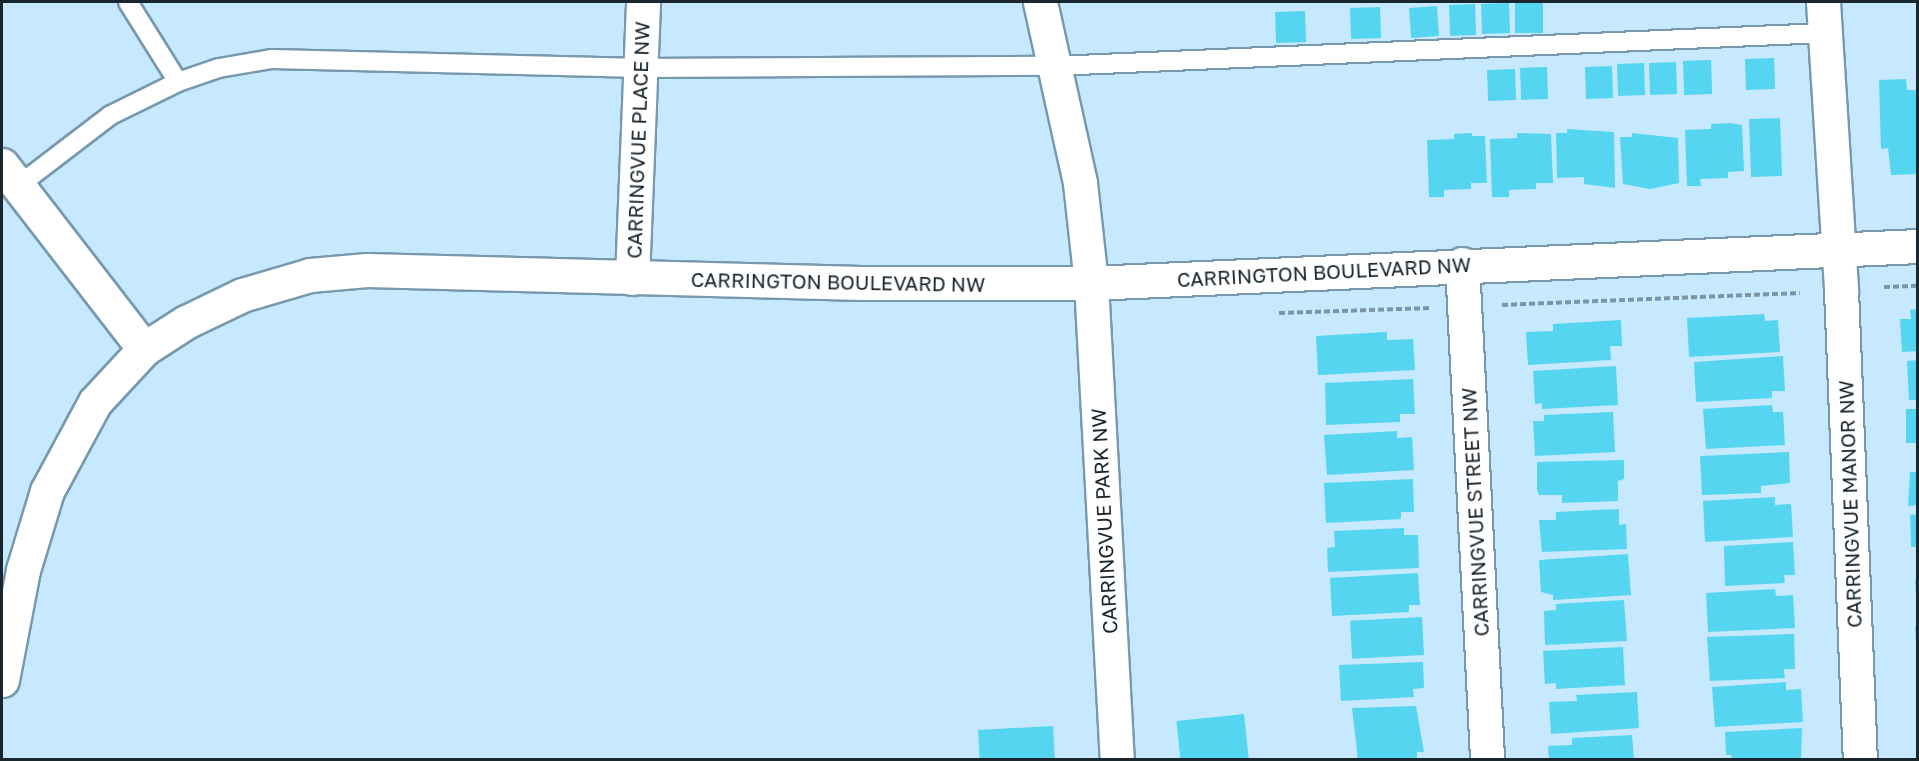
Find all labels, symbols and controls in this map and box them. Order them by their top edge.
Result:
street label: CARRINGVUE PLACE NW [622,21,654,259]
street label: CARRINGTON BOULEVARD NW [1176,252,1472,292]
street label: CARRINGTON BOULEVARD NW [691,267,985,297]
street label: CARRINGVUE MANOR NW [1834,380,1866,628]
street label: CARRINGVUE STREET NW [1456,387,1494,637]
street label: CARRINGVUE PARK NW [1086,408,1122,634]

